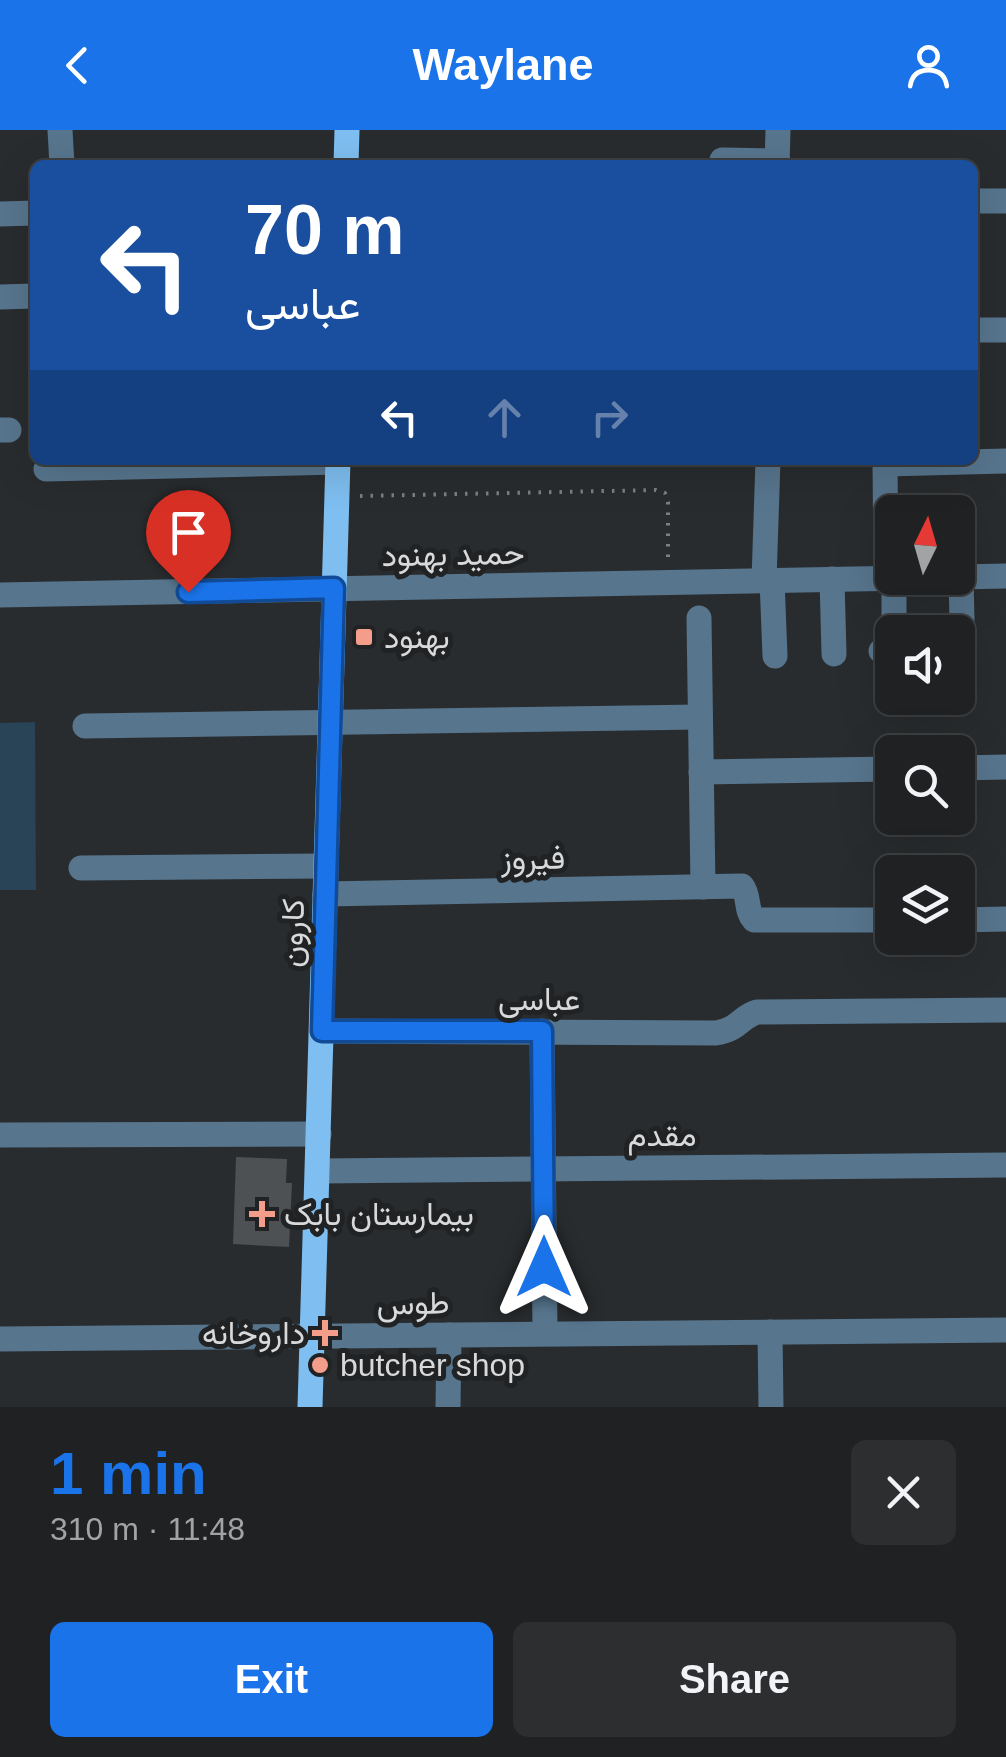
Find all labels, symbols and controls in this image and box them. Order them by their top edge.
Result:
icon: back [50,38,105,93]
icon: person [901,38,956,93]
text: Waylane [413,39,593,90]
text: 70 m [245,191,405,269]
icon: left [80,200,210,330]
text: عباسی [245,278,361,329]
icon: left [372,390,427,445]
icon: ahead [477,390,532,445]
icon: right [582,390,637,445]
pin [146,490,231,593]
north arrow [875,495,975,595]
map controls [875,495,975,955]
icon: arrive [161,505,216,560]
street label: حمید بهنود [381,535,525,575]
button: sound [875,615,975,715]
place label: بهنود [384,619,450,657]
marker: بهنود [353,626,375,648]
button: search [875,735,975,835]
street label: فیروز [499,839,566,879]
button: layers [875,855,975,955]
street label: کارون [273,898,313,968]
street label: عباسی [498,981,580,1018]
street label: مقدم [627,1117,697,1156]
place label: بیمارستان بابک [284,1196,474,1234]
marker: بیمارستان بابک [249,1201,275,1227]
position arrow [492,1215,596,1319]
street label: طوس [376,1284,450,1324]
place label: داروخانه [202,1315,305,1353]
marker: داروخانه [314,1322,336,1344]
place label: butcher shop [340,1347,525,1383]
marker: butcher shop [309,1354,331,1376]
text: 1 min [50,1440,207,1507]
button: close [851,1440,956,1545]
text: 310 m · 11:48 [50,1511,245,1547]
button: Exit [50,1622,493,1737]
button: Share [513,1622,956,1737]

